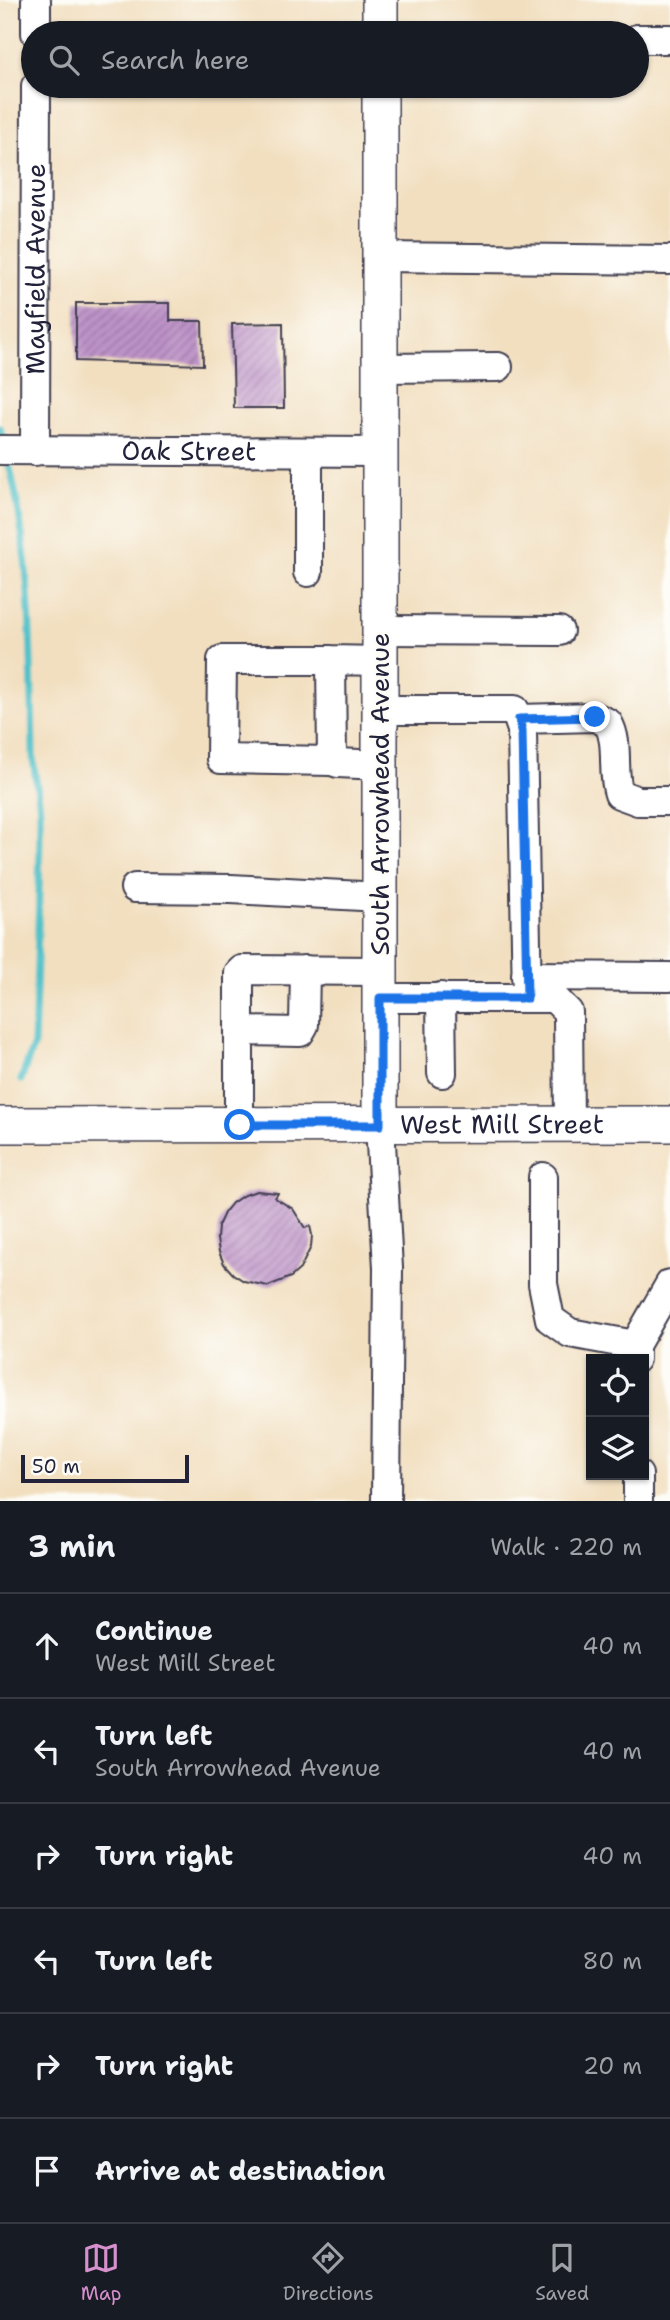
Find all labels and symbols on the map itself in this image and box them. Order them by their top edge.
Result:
street label: Mayfield Avenue [17,163,53,375]
street label: Oak Street [121,433,257,468]
street label: South Arrowhead Avenue [362,632,397,956]
route end [579,701,610,732]
street label: West Mill Street [400,1106,604,1141]
route start [224,1109,255,1140]
scale bar [21,1452,189,1484]

